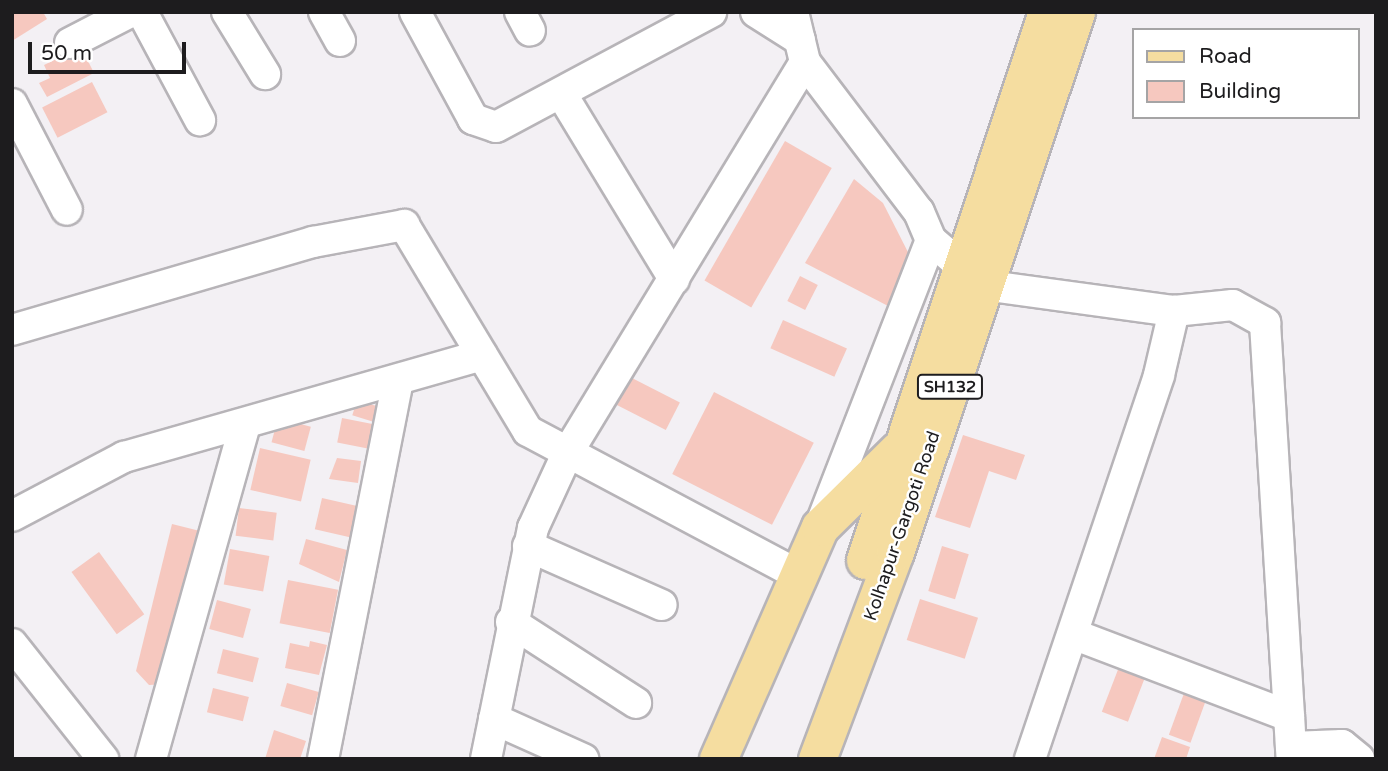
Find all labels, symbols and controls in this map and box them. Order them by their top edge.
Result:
scale bar [32,28,189,72]
legend [1132,28,1360,119]
text: 50 m [41,41,92,66]
text: Road [1199,44,1252,69]
text: Building [1199,79,1281,104]
road number: SH132 [917,374,983,400]
street label: Kolhapur-Gargoti Road [859,428,945,624]

